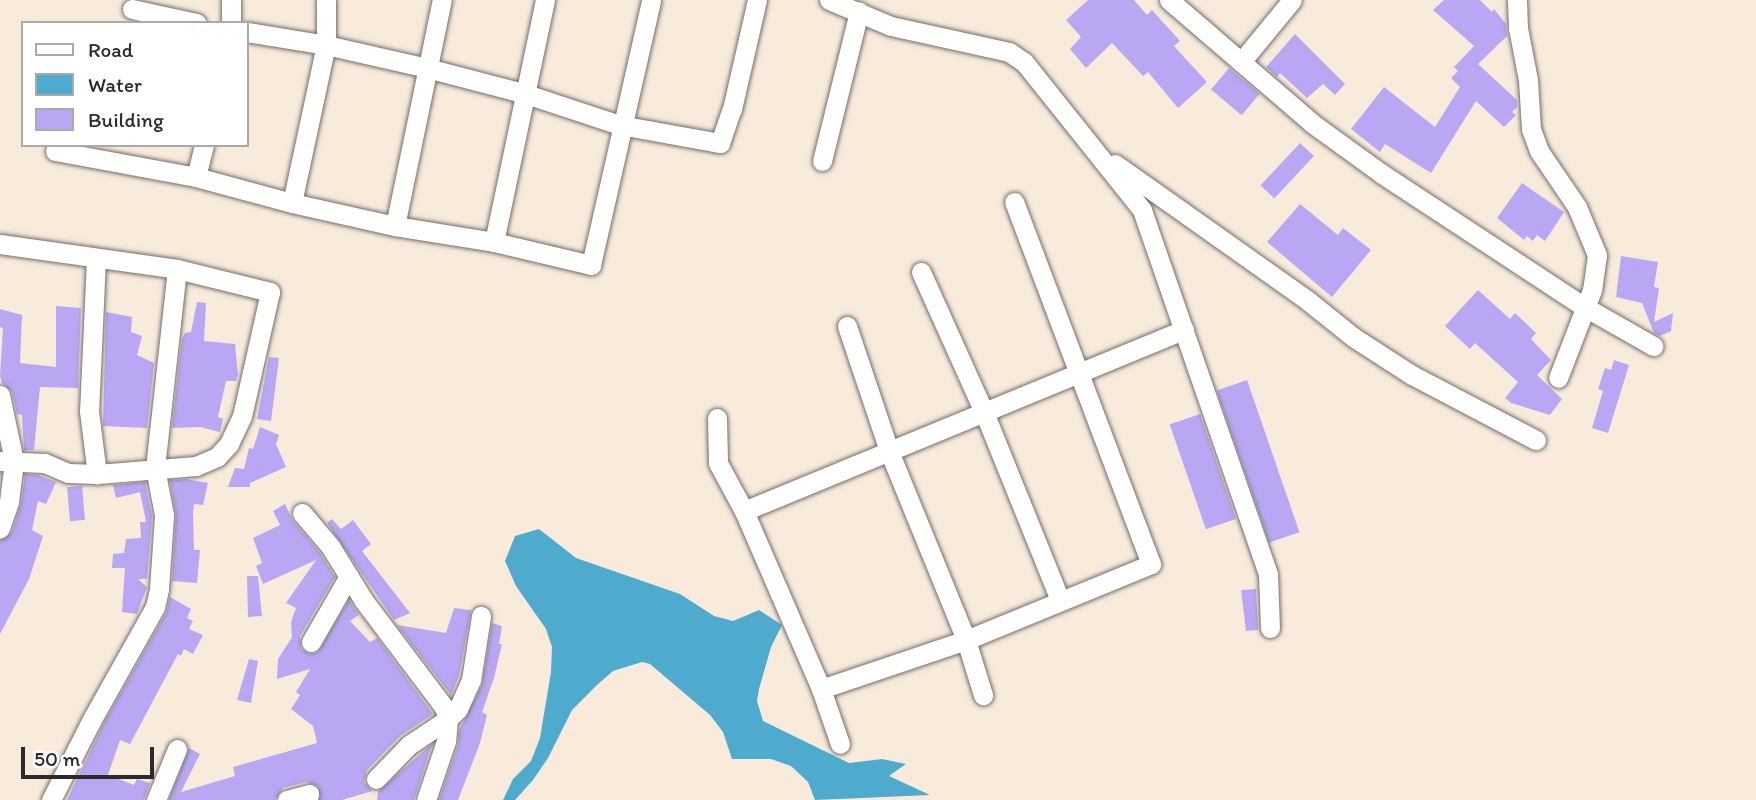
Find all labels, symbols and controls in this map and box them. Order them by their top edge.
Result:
legend [21,21,248,147]
text: Road [88,37,133,62]
text: Water [88,72,142,97]
text: Building [88,107,164,132]
scale bar [24,734,158,778]
text: 50 m [34,746,80,771]

